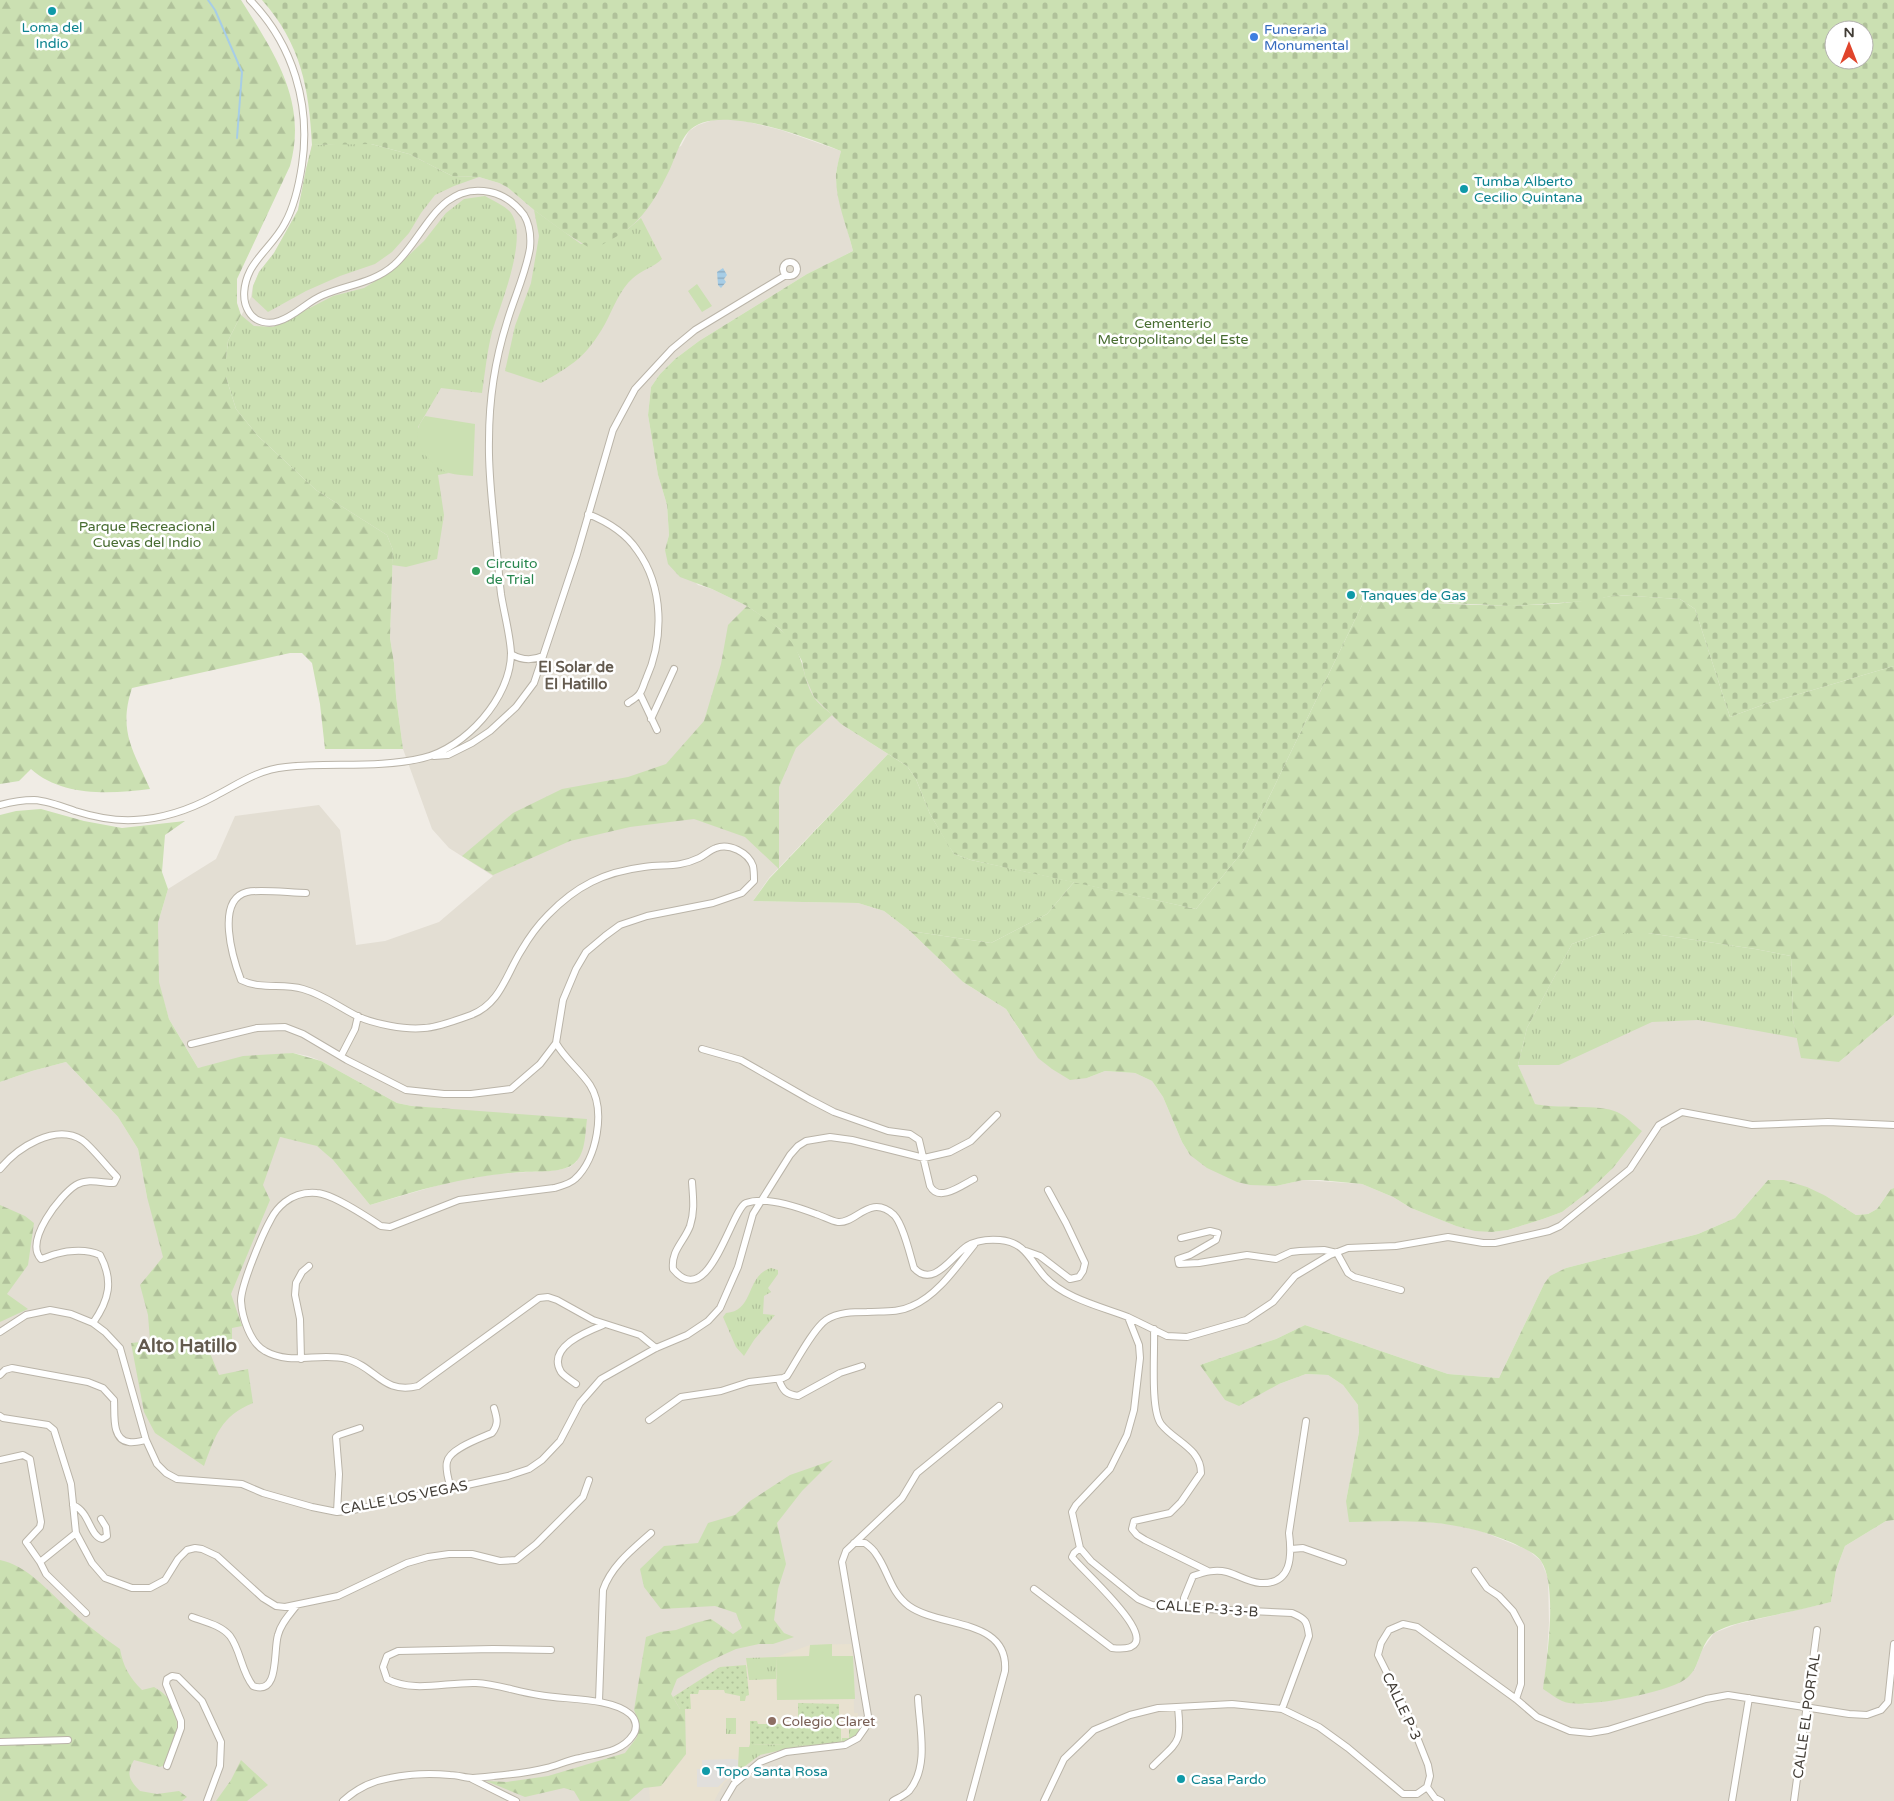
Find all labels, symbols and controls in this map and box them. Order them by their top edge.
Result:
marker: Loma del Indio [46,5,58,17]
place label: Loma del Indio [21,19,83,52]
north arrow [1824,20,1874,70]
place label: Funeraria Monumental [1264,21,1349,54]
text: N [1843,24,1855,41]
marker: Funeraria Monumental [1248,31,1260,43]
place label: Tumba Alberto Cecilio Quintana [1474,173,1583,206]
marker: Tumba Alberto Cecilio Quintana [1458,183,1470,195]
park label: Cementerio Metropolitano del Este [1097,315,1249,348]
park label: Parque Recreacional Cuevas del Indio [79,518,215,551]
place label: Circuito de Trial [486,555,538,588]
marker: Circuito de Trial [470,565,482,577]
place label: Tanques de Gas [1361,587,1466,604]
marker: Tanques de Gas [1345,589,1357,601]
district label: El Solar de El Hatillo [538,658,614,693]
district label: Alto Hatillo [137,1335,237,1357]
street label: CALLE LOS VEGAS [339,1477,469,1518]
street label: CALLE P-3-3-B [1155,1596,1259,1621]
street label: CALLE EL PORTAL [1789,1652,1824,1780]
street label: CALLE P-3 [1378,1670,1425,1743]
place label: Colegio Claret [782,1713,876,1730]
marker: Colegio Claret [766,1715,778,1727]
place label: Topo Santa Rosa [716,1763,828,1780]
marker: Topo Santa Rosa [700,1765,712,1777]
place label: Casa Pardo [1191,1771,1266,1788]
marker: Casa Pardo [1175,1773,1187,1785]

